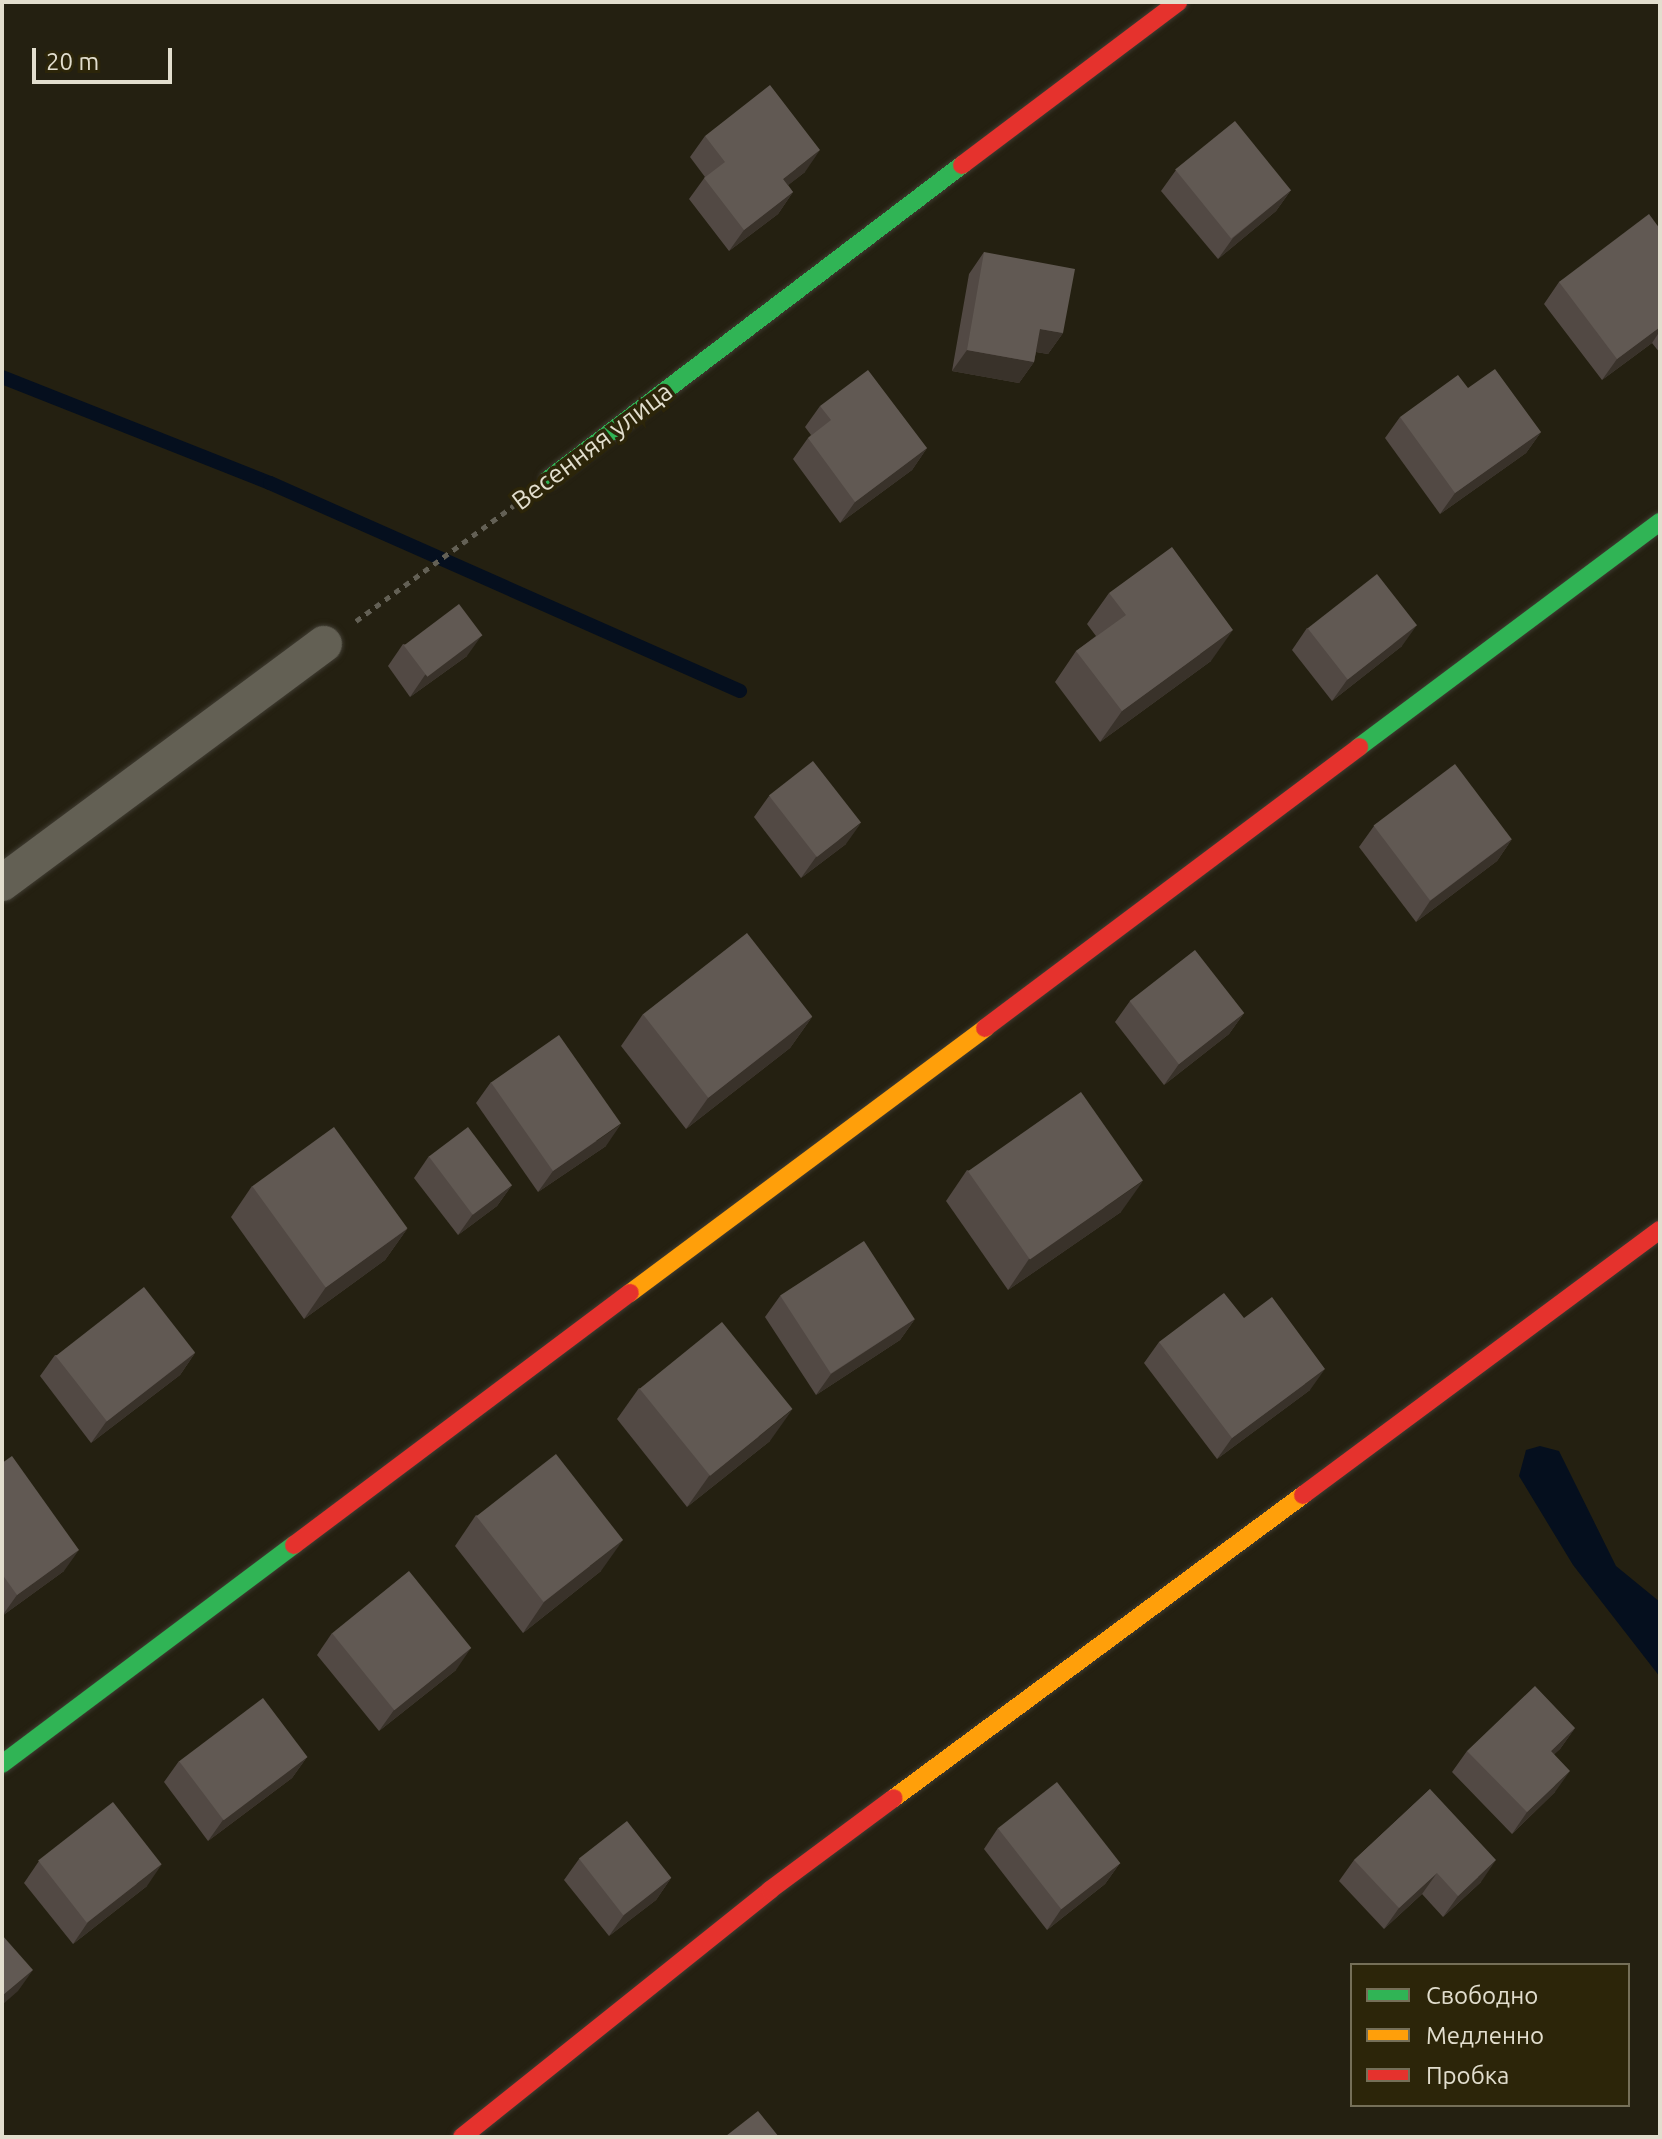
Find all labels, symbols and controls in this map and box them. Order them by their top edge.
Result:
scale bar [36,32,176,82]
text: 20 m [46,48,99,75]
street label: Весенняя улица [506,376,678,516]
legend [1350,1963,1630,2107]
text: Свободно [1426,1982,1538,2009]
text: Медленно [1426,2022,1544,2049]
text: Пробка [1426,2062,1509,2089]

